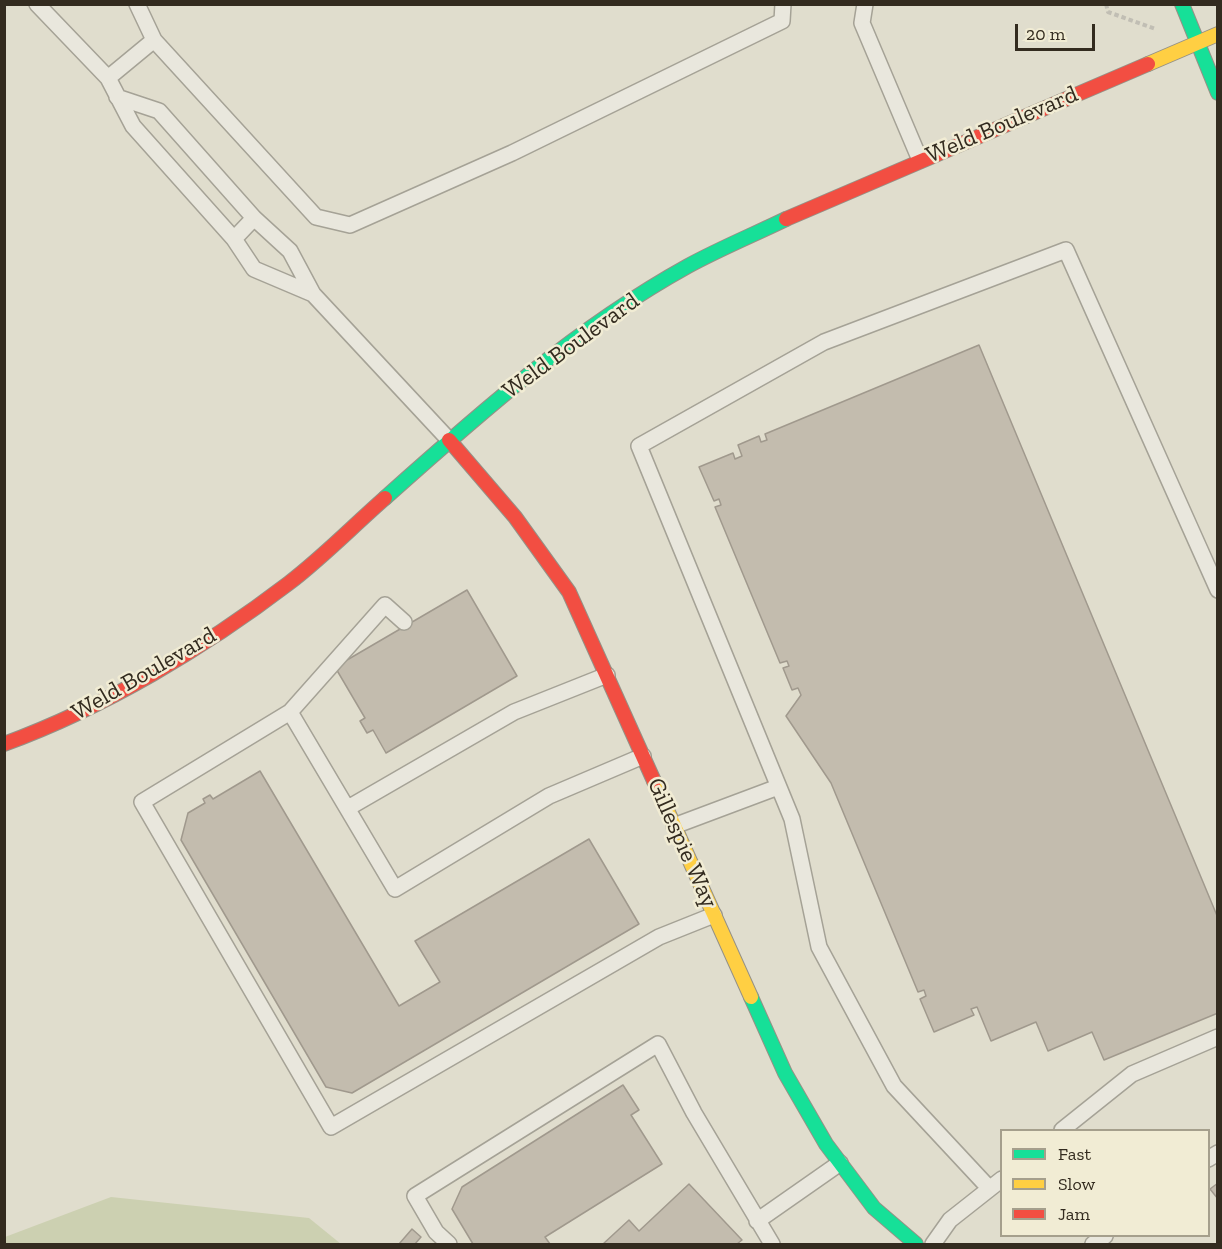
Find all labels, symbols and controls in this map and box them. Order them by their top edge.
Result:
scale bar [1018,12,1098,50]
text: 20 m [1026,23,1065,45]
street label: Weld Boulevard [922,80,1082,170]
street label: Weld Boulevard [497,287,645,405]
street label: Weld Boulevard [67,621,221,727]
street label: Gillespie Way [641,774,723,912]
legend [1000,1129,1210,1237]
text: Fast [1058,1143,1091,1165]
text: Slow [1058,1173,1095,1195]
text: Jam [1058,1203,1090,1225]

